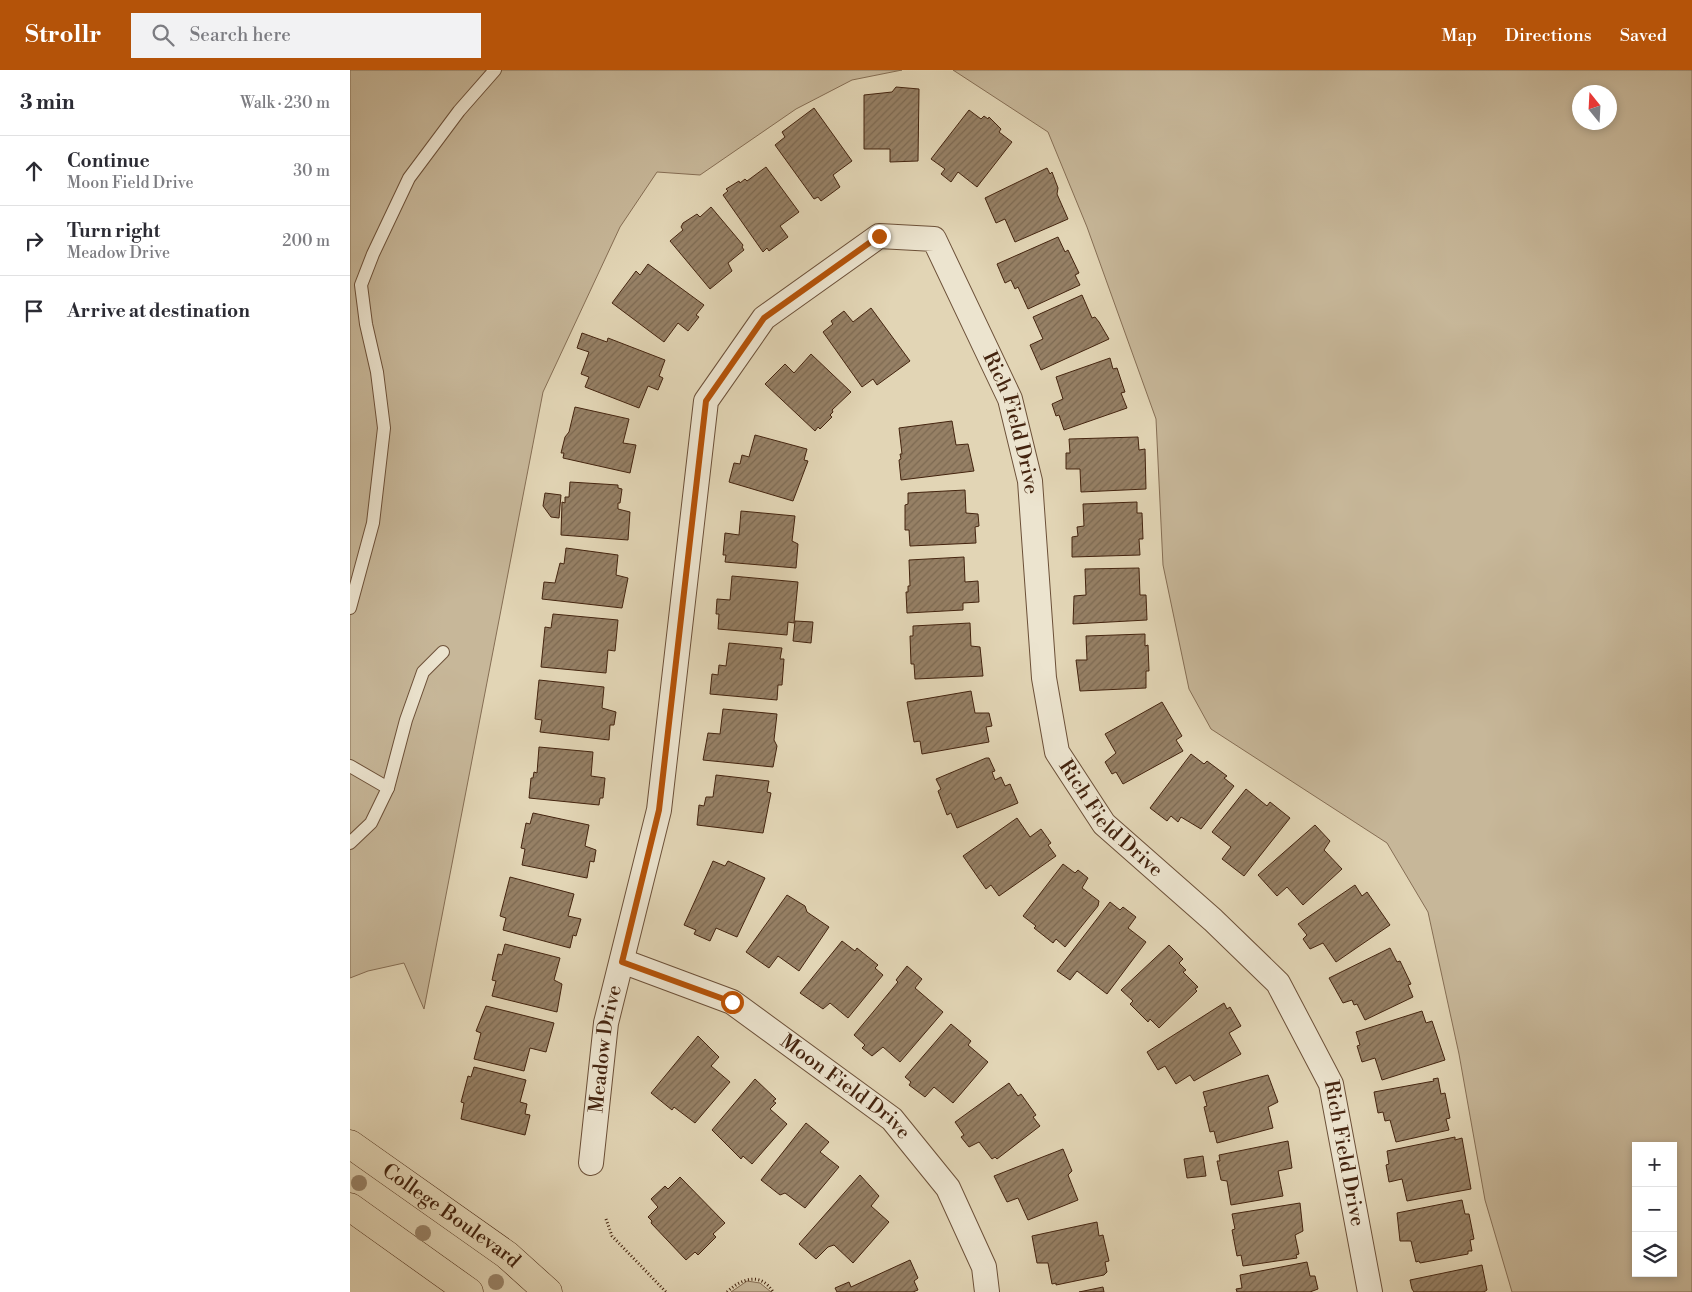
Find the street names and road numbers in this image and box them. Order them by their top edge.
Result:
street label: Rich Field Drive [977,348,1043,495]
street label: Rich Field Drive [1053,755,1168,883]
street label: Meadow Drive [584,982,627,1114]
street label: Moon Field Drive [775,1029,916,1144]
street label: Rich Field Drive [1318,1078,1370,1229]
street label: College Boulevard [377,1158,526,1274]

